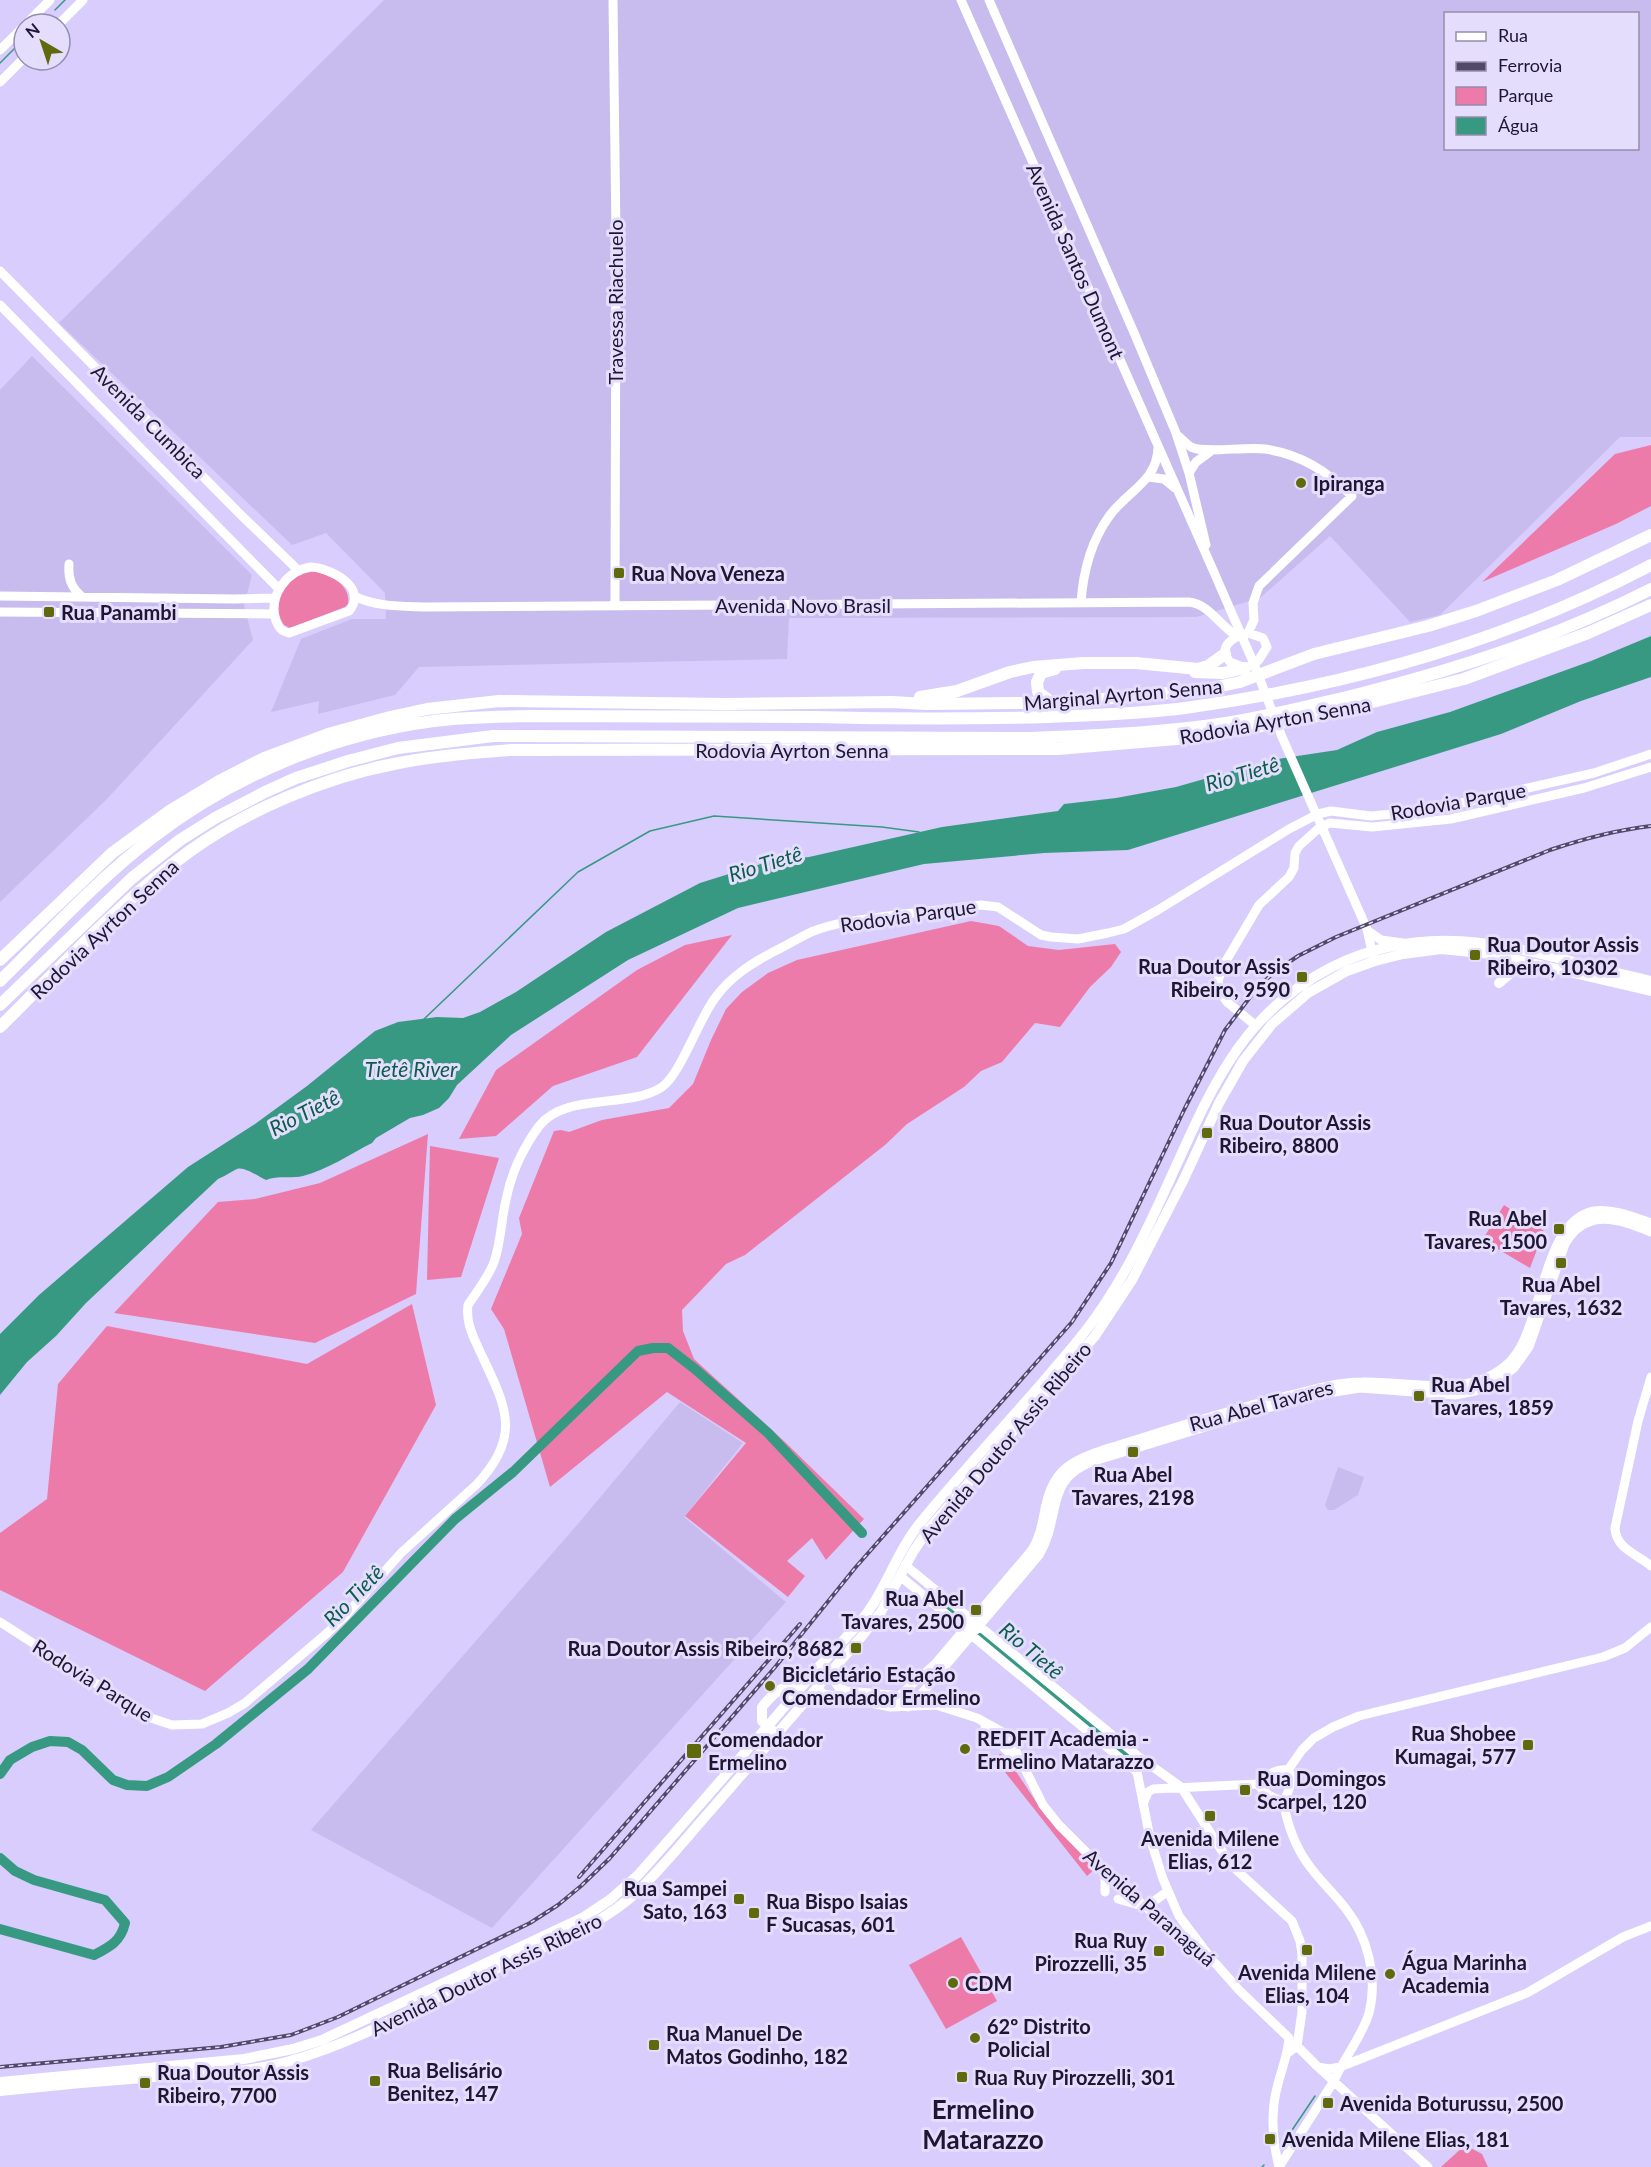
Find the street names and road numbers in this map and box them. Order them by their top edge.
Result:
street label: Avenida Santos Dumont [1022,159,1130,363]
street label: Travessa Riachuelo [603,219,627,385]
street label: Avenida Cumbica [87,359,211,483]
street label: Avenida Novo Brasil [715,593,891,617]
street label: Marginal Ayrton Senna [1023,673,1223,715]
street label: Rodovia Ayrton Senna [1178,691,1372,749]
street label: Rodovia Ayrton Senna [695,738,889,762]
street label: Rodovia Parque [1388,777,1528,825]
street label: Rodovia Ayrton Senna [25,854,183,1004]
street label: Rodovia Parque [838,894,978,936]
street label: Avenida Doutor Assis Ribeiro [914,1337,1096,1547]
street label: Rua Abel Tavares [1187,1374,1335,1436]
street label: Rodovia Parque [29,1633,157,1727]
street label: Avenida Paranaguá [1079,1843,1221,1971]
street label: Avenida Doutor Assis Ribeiro [366,1907,606,2041]

